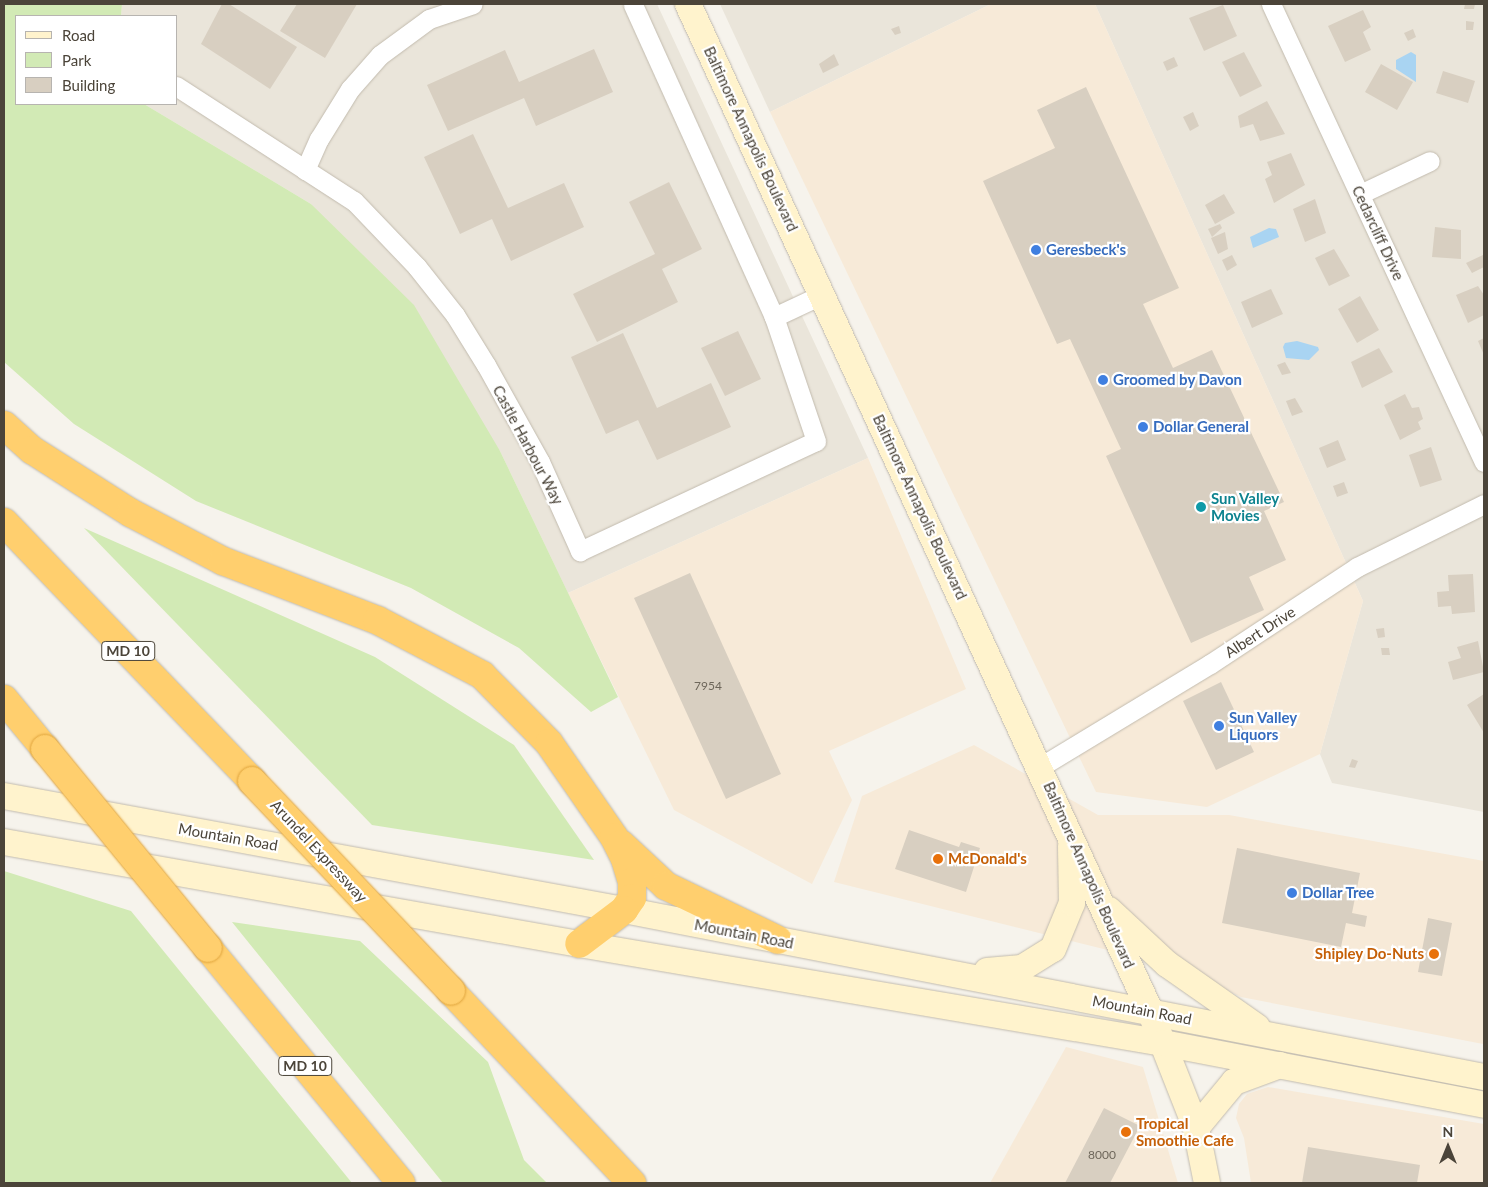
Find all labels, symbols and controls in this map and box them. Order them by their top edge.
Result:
legend [15,15,178,105]
text: Road [62,26,95,44]
street label: Baltimore Annapolis Boulevard [700,43,802,235]
text: Park [62,51,91,69]
text: Building [62,76,115,94]
street label: Cedarcliff Drive [1348,183,1408,283]
place label: Geresbeck's [1046,241,1126,259]
marker: Geresbeck's [1030,244,1042,256]
place label: Groomed by Davon [1113,371,1242,389]
marker: Groomed by Davon [1097,374,1109,386]
street label: Castle Harbour Way [489,382,567,508]
street label: Baltimore Annapolis Boulevard [869,411,971,603]
place label: Dollar General [1153,418,1249,436]
marker: Dollar General [1137,421,1149,433]
place label: Sun Valley Movies [1211,489,1280,524]
marker: Sun Valley Movies [1195,501,1207,513]
street label: Albert Drive [1221,603,1299,661]
road number: MD 10 [100,640,156,662]
house number: 7954 [694,679,722,693]
place label: Sun Valley Liquors [1229,708,1298,743]
marker: Sun Valley Liquors [1213,720,1225,732]
street label: Baltimore Annapolis Boulevard [1040,779,1138,971]
street label: Arundel Expressway [267,796,371,906]
street label: Mountain Road [177,819,279,855]
place label: McDonald's [948,850,1027,868]
marker: McDonald's [932,853,944,865]
place label: Dollar Tree [1302,884,1375,902]
marker: Dollar Tree [1286,887,1298,899]
street label: Mountain Road [693,916,795,952]
place label: Shipley Do-Nuts [1314,945,1424,963]
marker: Shipley Do-Nuts [1428,948,1440,960]
street label: Mountain Road [1091,992,1193,1028]
road number: MD 10 [278,1054,332,1078]
place label: Tropical Smoothie Cafe [1136,1114,1234,1149]
north arrow [1423,1122,1473,1172]
text: N [1443,1123,1453,1140]
marker: Tropical Smoothie Cafe [1120,1126,1132,1138]
house number: 8000 [1088,1148,1116,1162]

